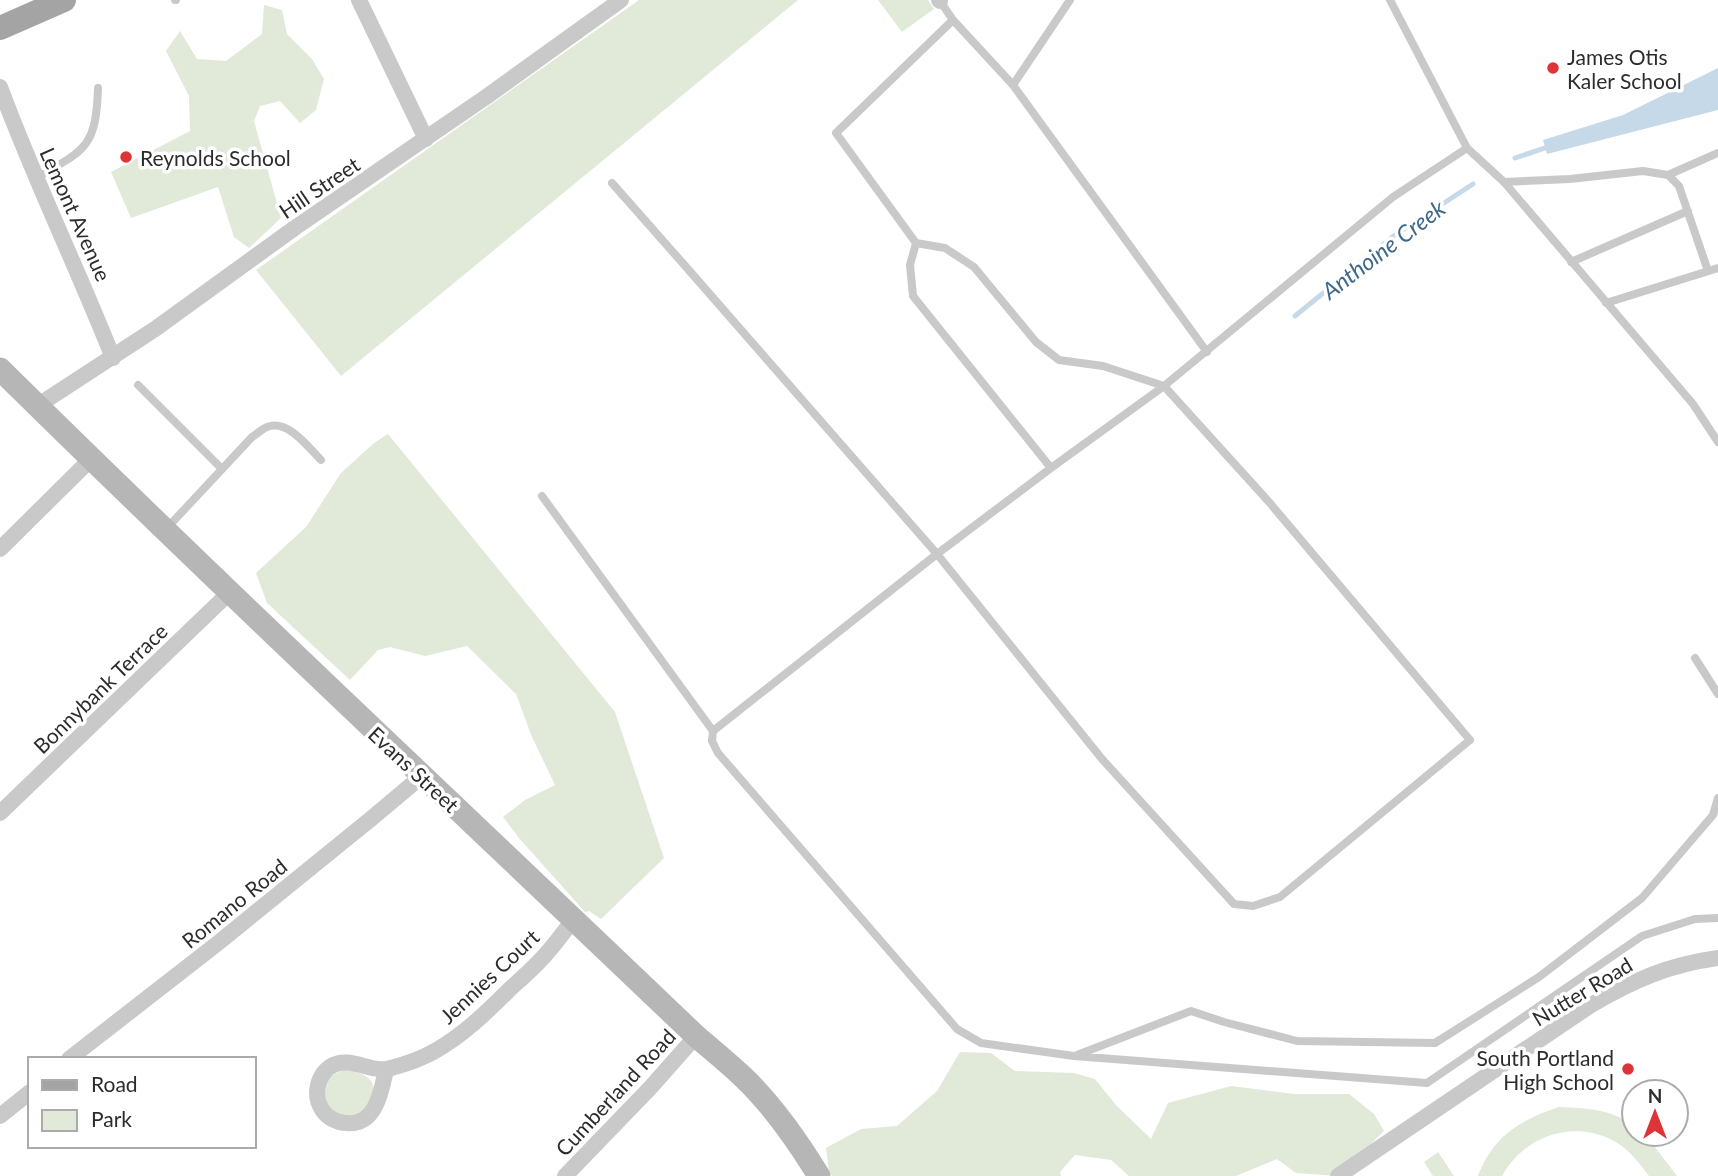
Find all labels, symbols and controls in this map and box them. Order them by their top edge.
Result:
place label: James Otis Kaler School [1567,44,1682,93]
marker: James Otis Kaler School [1545,60,1561,76]
street label: Lemont Avenue [35,143,117,285]
place label: Reynolds School [140,145,291,170]
marker: Reynolds School [118,149,134,165]
street label: Hill Street [274,151,364,223]
water label: Anthoine Creek [1315,193,1451,305]
street label: Bonnybank Terrace [28,618,172,758]
street label: Evans Street [364,721,465,817]
street label: Romano Road [177,853,291,953]
street label: Jennies Court [434,924,544,1028]
street label: Nutter Road [1528,951,1636,1031]
street label: Cumberland Road [550,1023,680,1161]
place label: South Portland High School [1476,1045,1614,1094]
legend [28,1057,256,1148]
marker: South Portland High School [1620,1061,1636,1077]
text: Road [91,1071,138,1096]
north arrow [1620,1078,1690,1148]
text: N [1648,1084,1662,1107]
text: Park [91,1106,132,1131]

